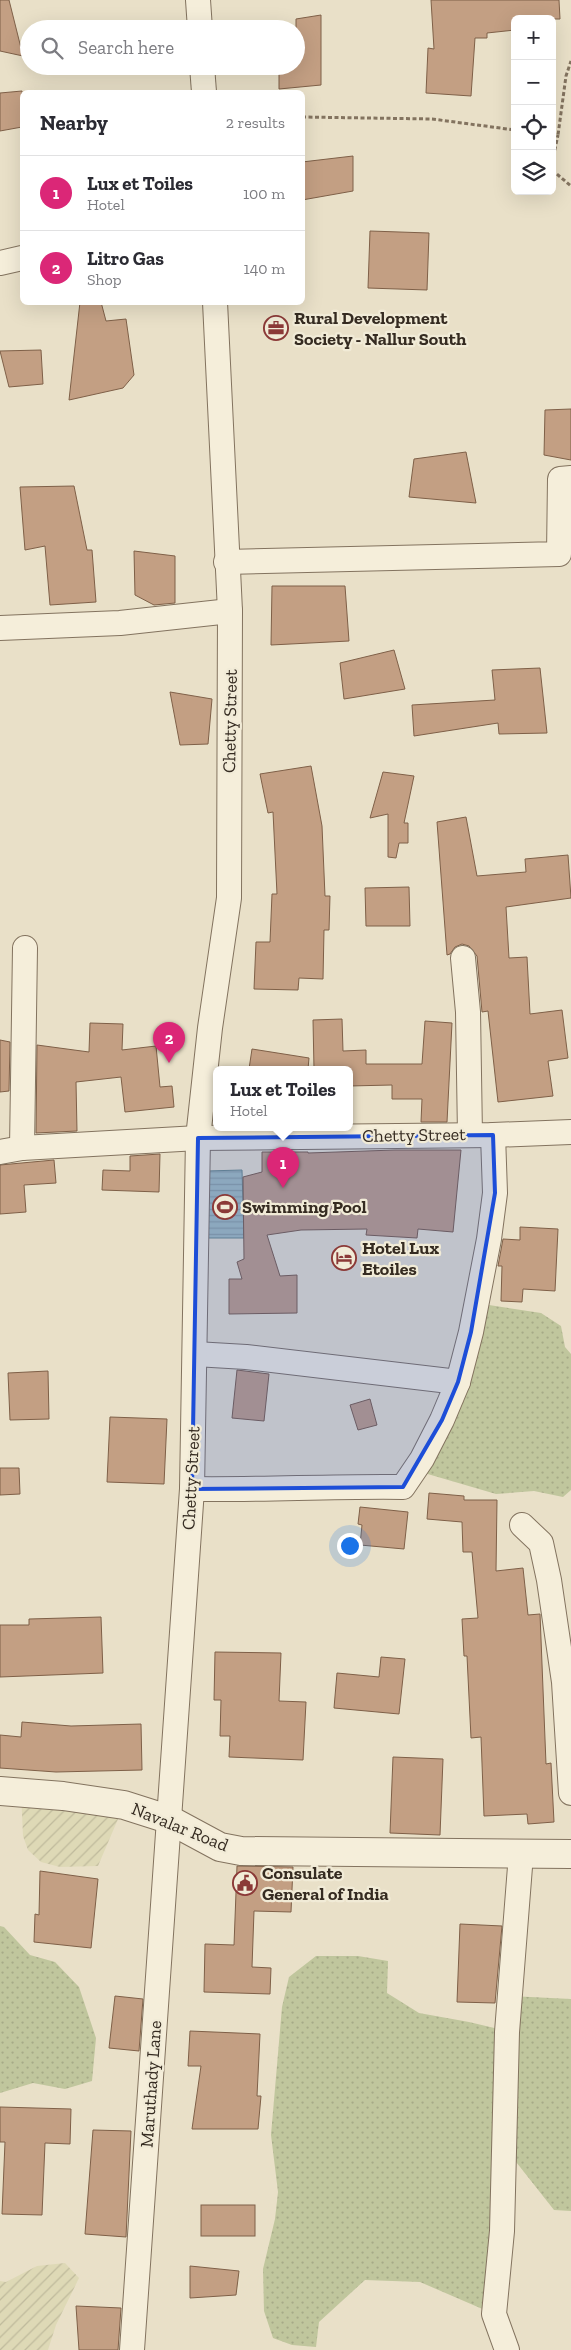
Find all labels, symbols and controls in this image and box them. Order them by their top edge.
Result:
map controls [511,15,556,195]
button: + [511,15,556,60]
search box [20,20,305,75]
icon: search [38,34,66,62]
text: Search here [78,36,174,59]
button: − [511,60,556,105]
button: locate [511,105,556,150]
text: Nearby [40,110,108,135]
text: 2 results [226,113,285,132]
button: layers [511,150,556,195]
text: Lux et Toiles [87,172,193,195]
text: 1 [53,184,59,203]
text: 100 m [243,184,285,203]
text: Hotel [87,195,125,214]
text: Litro Gas [87,247,164,270]
text: 2 [52,259,60,278]
text: 140 m [244,259,285,278]
text: Shop [87,270,122,289]
place label: Rural Development Society - Nallur South [294,307,467,350]
office icon: Rural Development Society - Nallur South [263,315,289,341]
street label: Chetty Street [218,669,242,773]
pin: 2 [153,1022,185,1063]
popup [213,1066,353,1131]
text: Lux et Toiles [230,1078,336,1101]
text: Hotel [230,1101,268,1120]
street label: Chetty Street [362,1123,466,1147]
pin: 1 [267,1147,299,1188]
sports icon: Swimming Pool [212,1194,238,1220]
place label: Swimming Pool [242,1196,367,1218]
place label: Hotel Lux Etoiles [362,1237,440,1280]
hotel icon: Hotel Lux Etoiles [331,1245,357,1271]
street label: Chetty Street [177,1425,205,1530]
your location [337,1533,363,1559]
street label: Navalar Road [128,1798,232,1856]
place label: Consulate General of India [262,1862,389,1905]
public building icon: Consulate General of India [232,1870,258,1896]
street label: Maruthady Lane [136,2020,166,2148]

